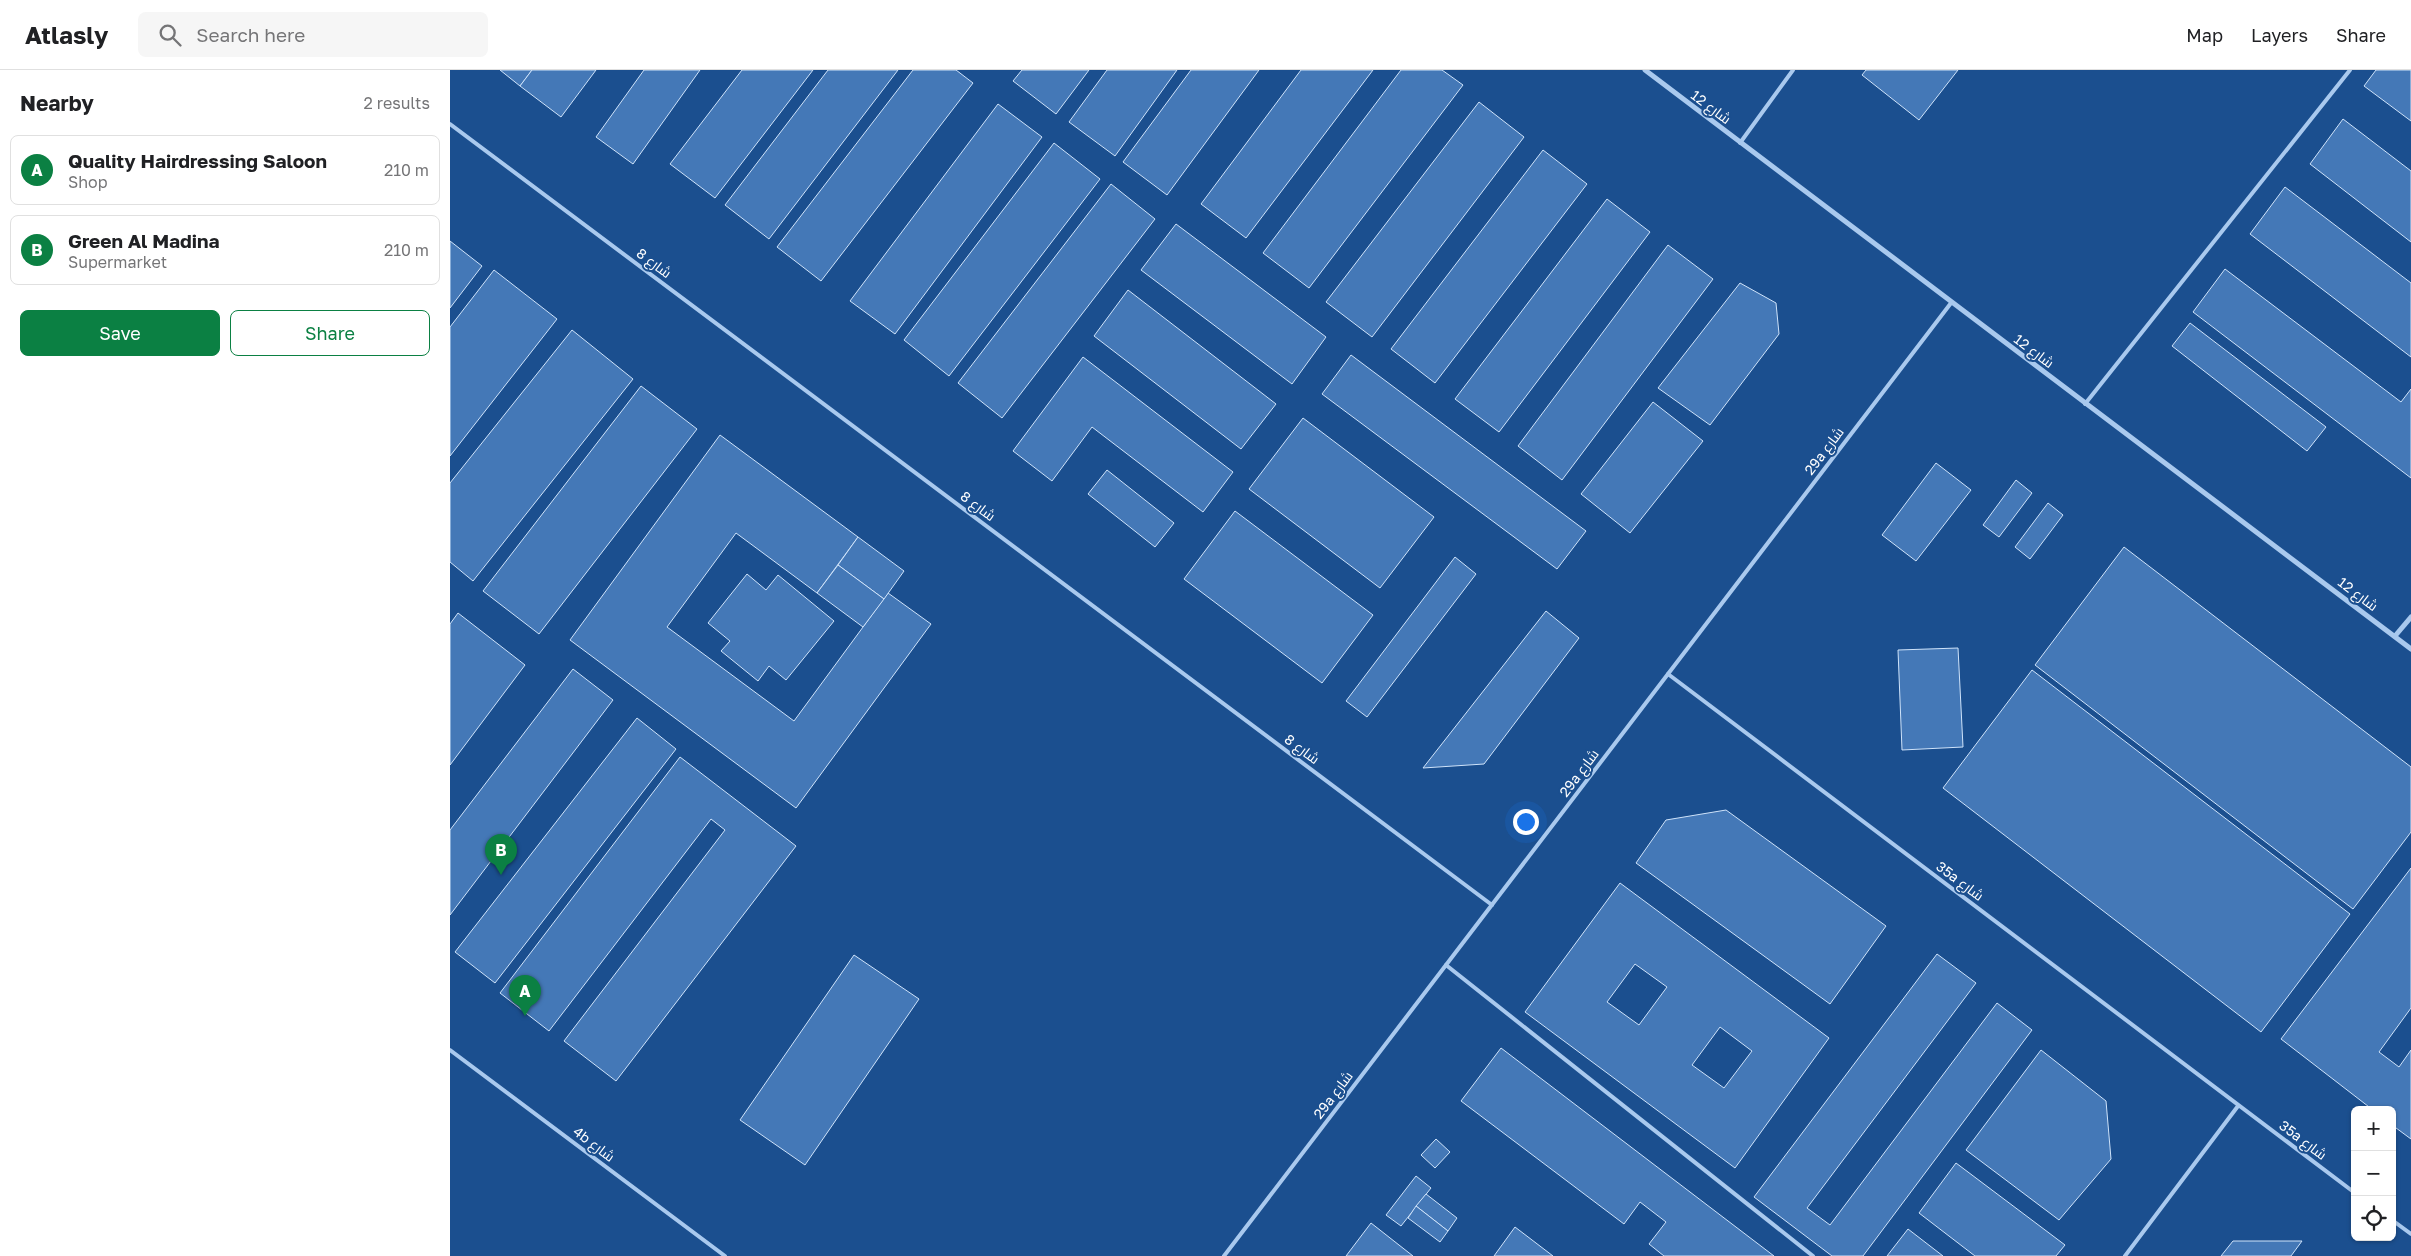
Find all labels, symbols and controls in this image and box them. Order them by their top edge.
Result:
search box [138,12,488,57]
text: Atlasly [25,20,108,49]
icon: search [156,21,184,49]
text: Search here [196,23,305,46]
text: Map [2186,24,2223,46]
text: Layers [2251,24,2308,46]
text: Share [2336,24,2386,46]
street label: شارع 12 [1687,86,1735,128]
text: Nearby [20,90,94,116]
text: 2 results [364,93,430,113]
text: Quality Hairdressing Saloon [68,149,327,172]
text: A [31,160,43,180]
text: 210 m [384,160,429,180]
text: Shop [68,172,108,192]
text: Green Al Madina [68,229,220,252]
text: B [31,240,43,260]
text: 210 m [384,240,429,260]
street label: شارع 8 [633,244,675,282]
text: Supermarket [68,252,167,272]
button: Save [20,310,220,356]
button: Share [230,310,430,356]
street label: شارع 12 [2010,330,2058,372]
street label: 29a شارع [1800,424,1848,478]
street label: شارع 8 [957,487,999,525]
street label: شارع 12 [2334,573,2382,615]
street label: شارع 8 [1281,730,1323,768]
street label: 29a شارع [1555,746,1603,800]
your location [1513,809,1539,835]
pin: B [485,834,517,875]
street label: 35a شارع [1933,857,1987,905]
pin: A [509,975,541,1016]
street label: 29a شارع [1309,1068,1357,1122]
map controls [2351,1106,2396,1241]
button: + [2351,1106,2396,1151]
street label: 35a شارع [2276,1116,2330,1164]
street label: 4b شارع [570,1122,618,1166]
button: − [2351,1151,2396,1196]
button: locate [2351,1196,2396,1241]

